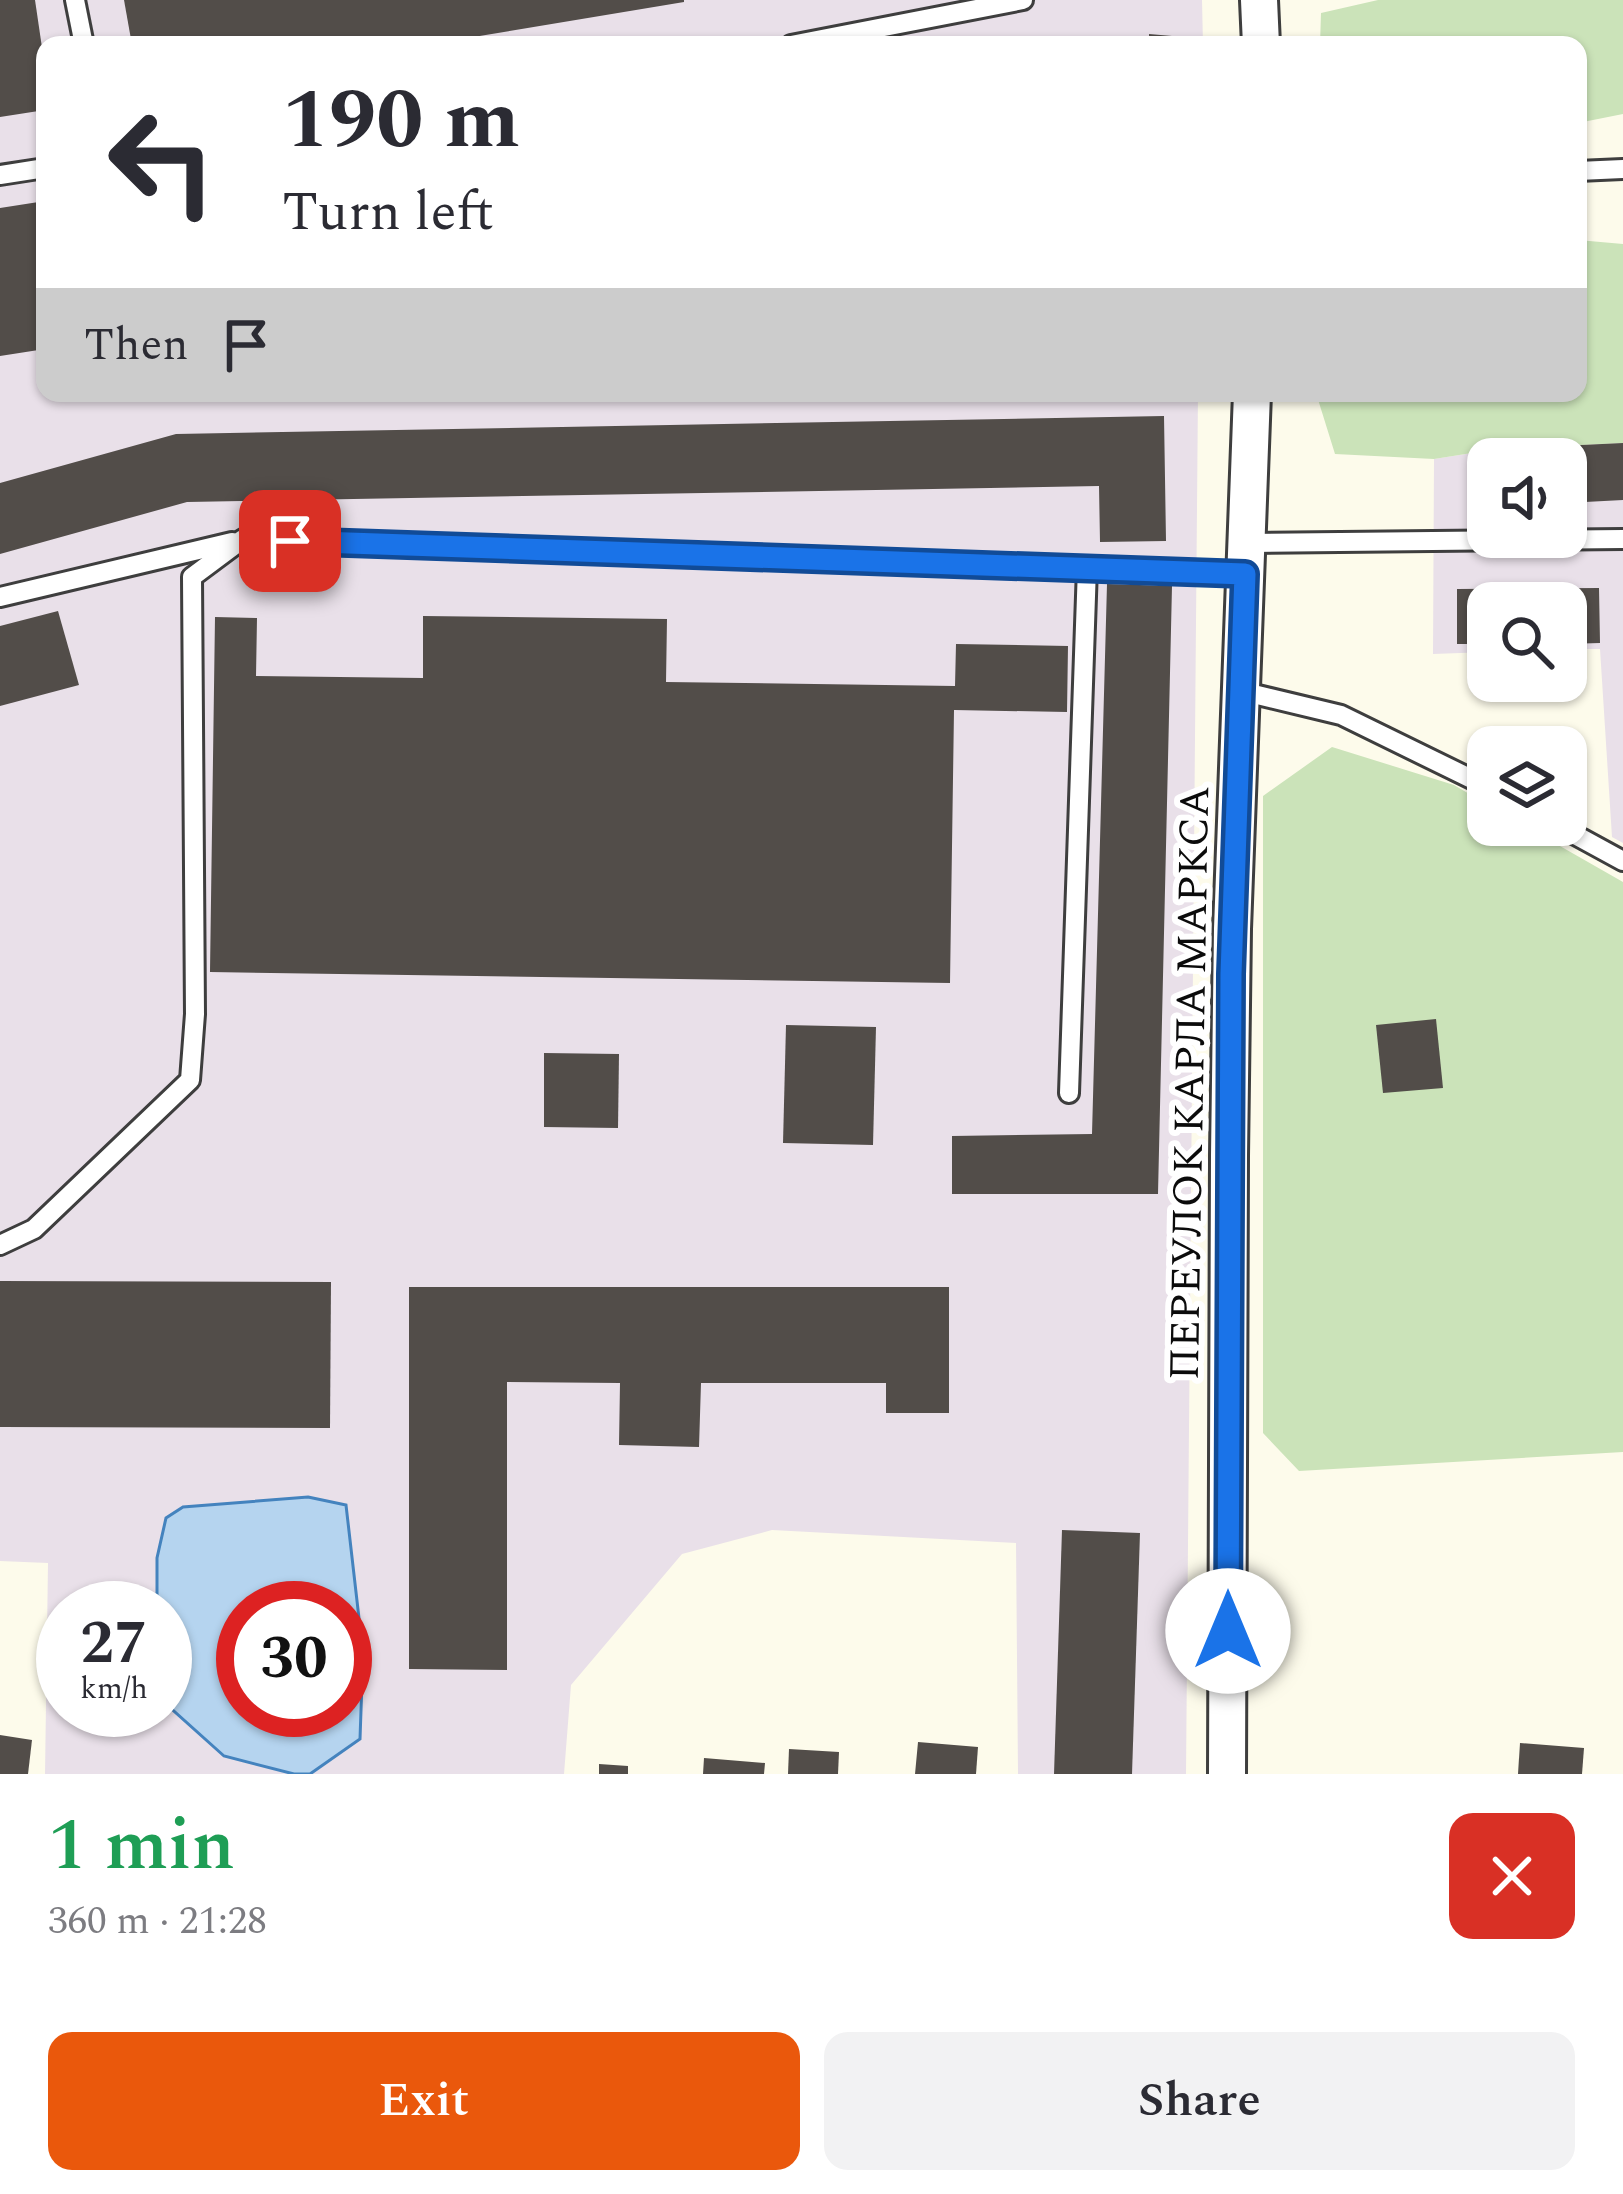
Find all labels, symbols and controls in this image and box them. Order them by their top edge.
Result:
text: 190 m [282,57,520,185]
icon: left [84,84,240,240]
text: Turn left [282,172,494,254]
text: Then [84,311,189,380]
icon: arrive [213,312,279,378]
map controls [1467,438,1587,846]
button: sound [1467,438,1587,558]
pin [239,490,341,592]
icon: arrive [257,508,323,574]
button: search [1467,582,1587,702]
button: layers [1467,726,1587,846]
street label: ПЕРЕУЛОК КАРЛА МАРКСА [1154,785,1227,1381]
position arrow [1165,1568,1291,1694]
speed limit sign: 30 [216,1581,372,1737]
text: 27 [80,1598,148,1690]
text: km/h [80,1666,148,1712]
text: 1 min [48,1792,235,1901]
button: close [1449,1813,1575,1939]
text: 360 m · 21:28 [48,1892,267,1951]
button: Exit [48,2032,800,2170]
button: Share [824,2032,1575,2170]

